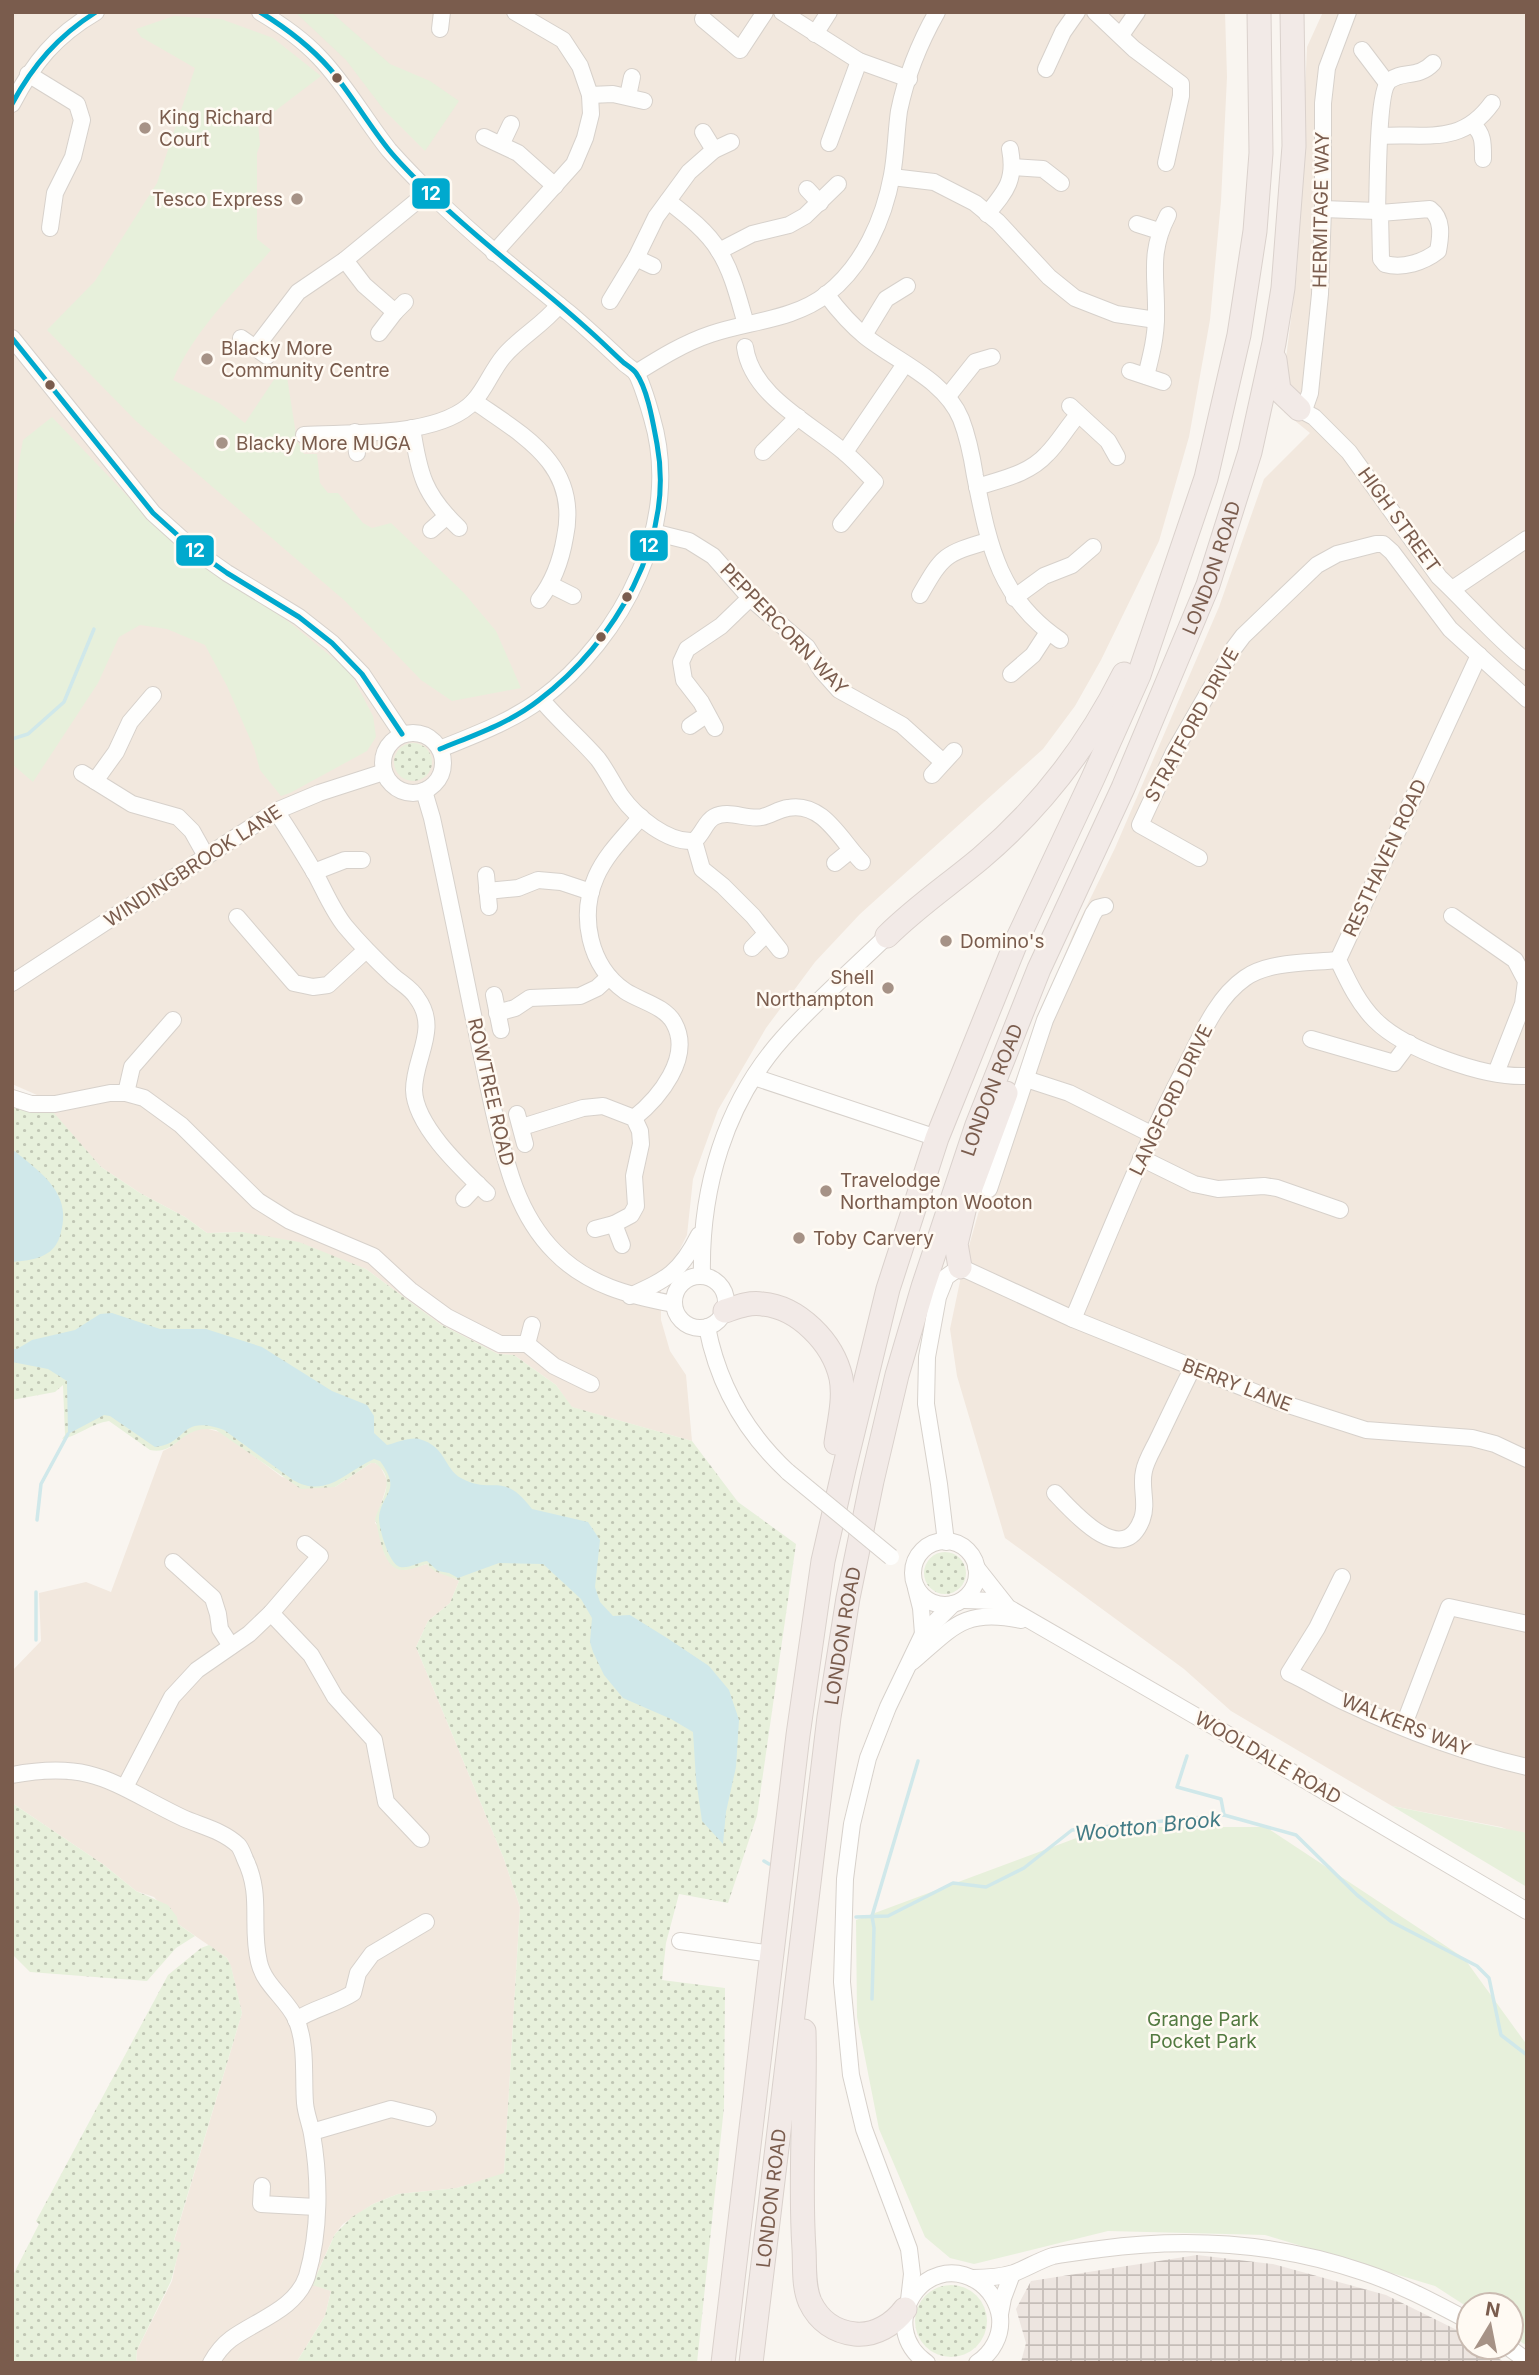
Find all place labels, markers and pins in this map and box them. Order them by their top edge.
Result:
unlabelled marker [330,71,344,85]
place label: King Richard Court [159,106,273,151]
marker: King Richard Court [137,120,153,136]
place label: Tesco Express [152,188,283,211]
marker: Tesco Express [289,191,305,207]
place label: Blacky More Community Centre [221,337,390,382]
marker: Blacky More Community Centre [199,351,215,367]
unlabelled marker [43,378,57,392]
place label: Blacky More MUGA [236,432,411,455]
marker: Blacky More MUGA [214,435,230,451]
unlabelled marker [620,590,634,604]
unlabelled marker [594,630,608,644]
place label: Domino's [960,930,1044,953]
marker: Domino's [938,933,954,949]
place label: Shell Northampton [756,966,874,1011]
marker: Shell Northampton [880,980,896,996]
place label: Travelodge Northampton Wooton [840,1169,1033,1214]
marker: Travelodge Northampton Wooton [818,1183,834,1199]
place label: Toby Carvery [813,1227,934,1250]
marker: Toby Carvery [791,1230,807,1246]

